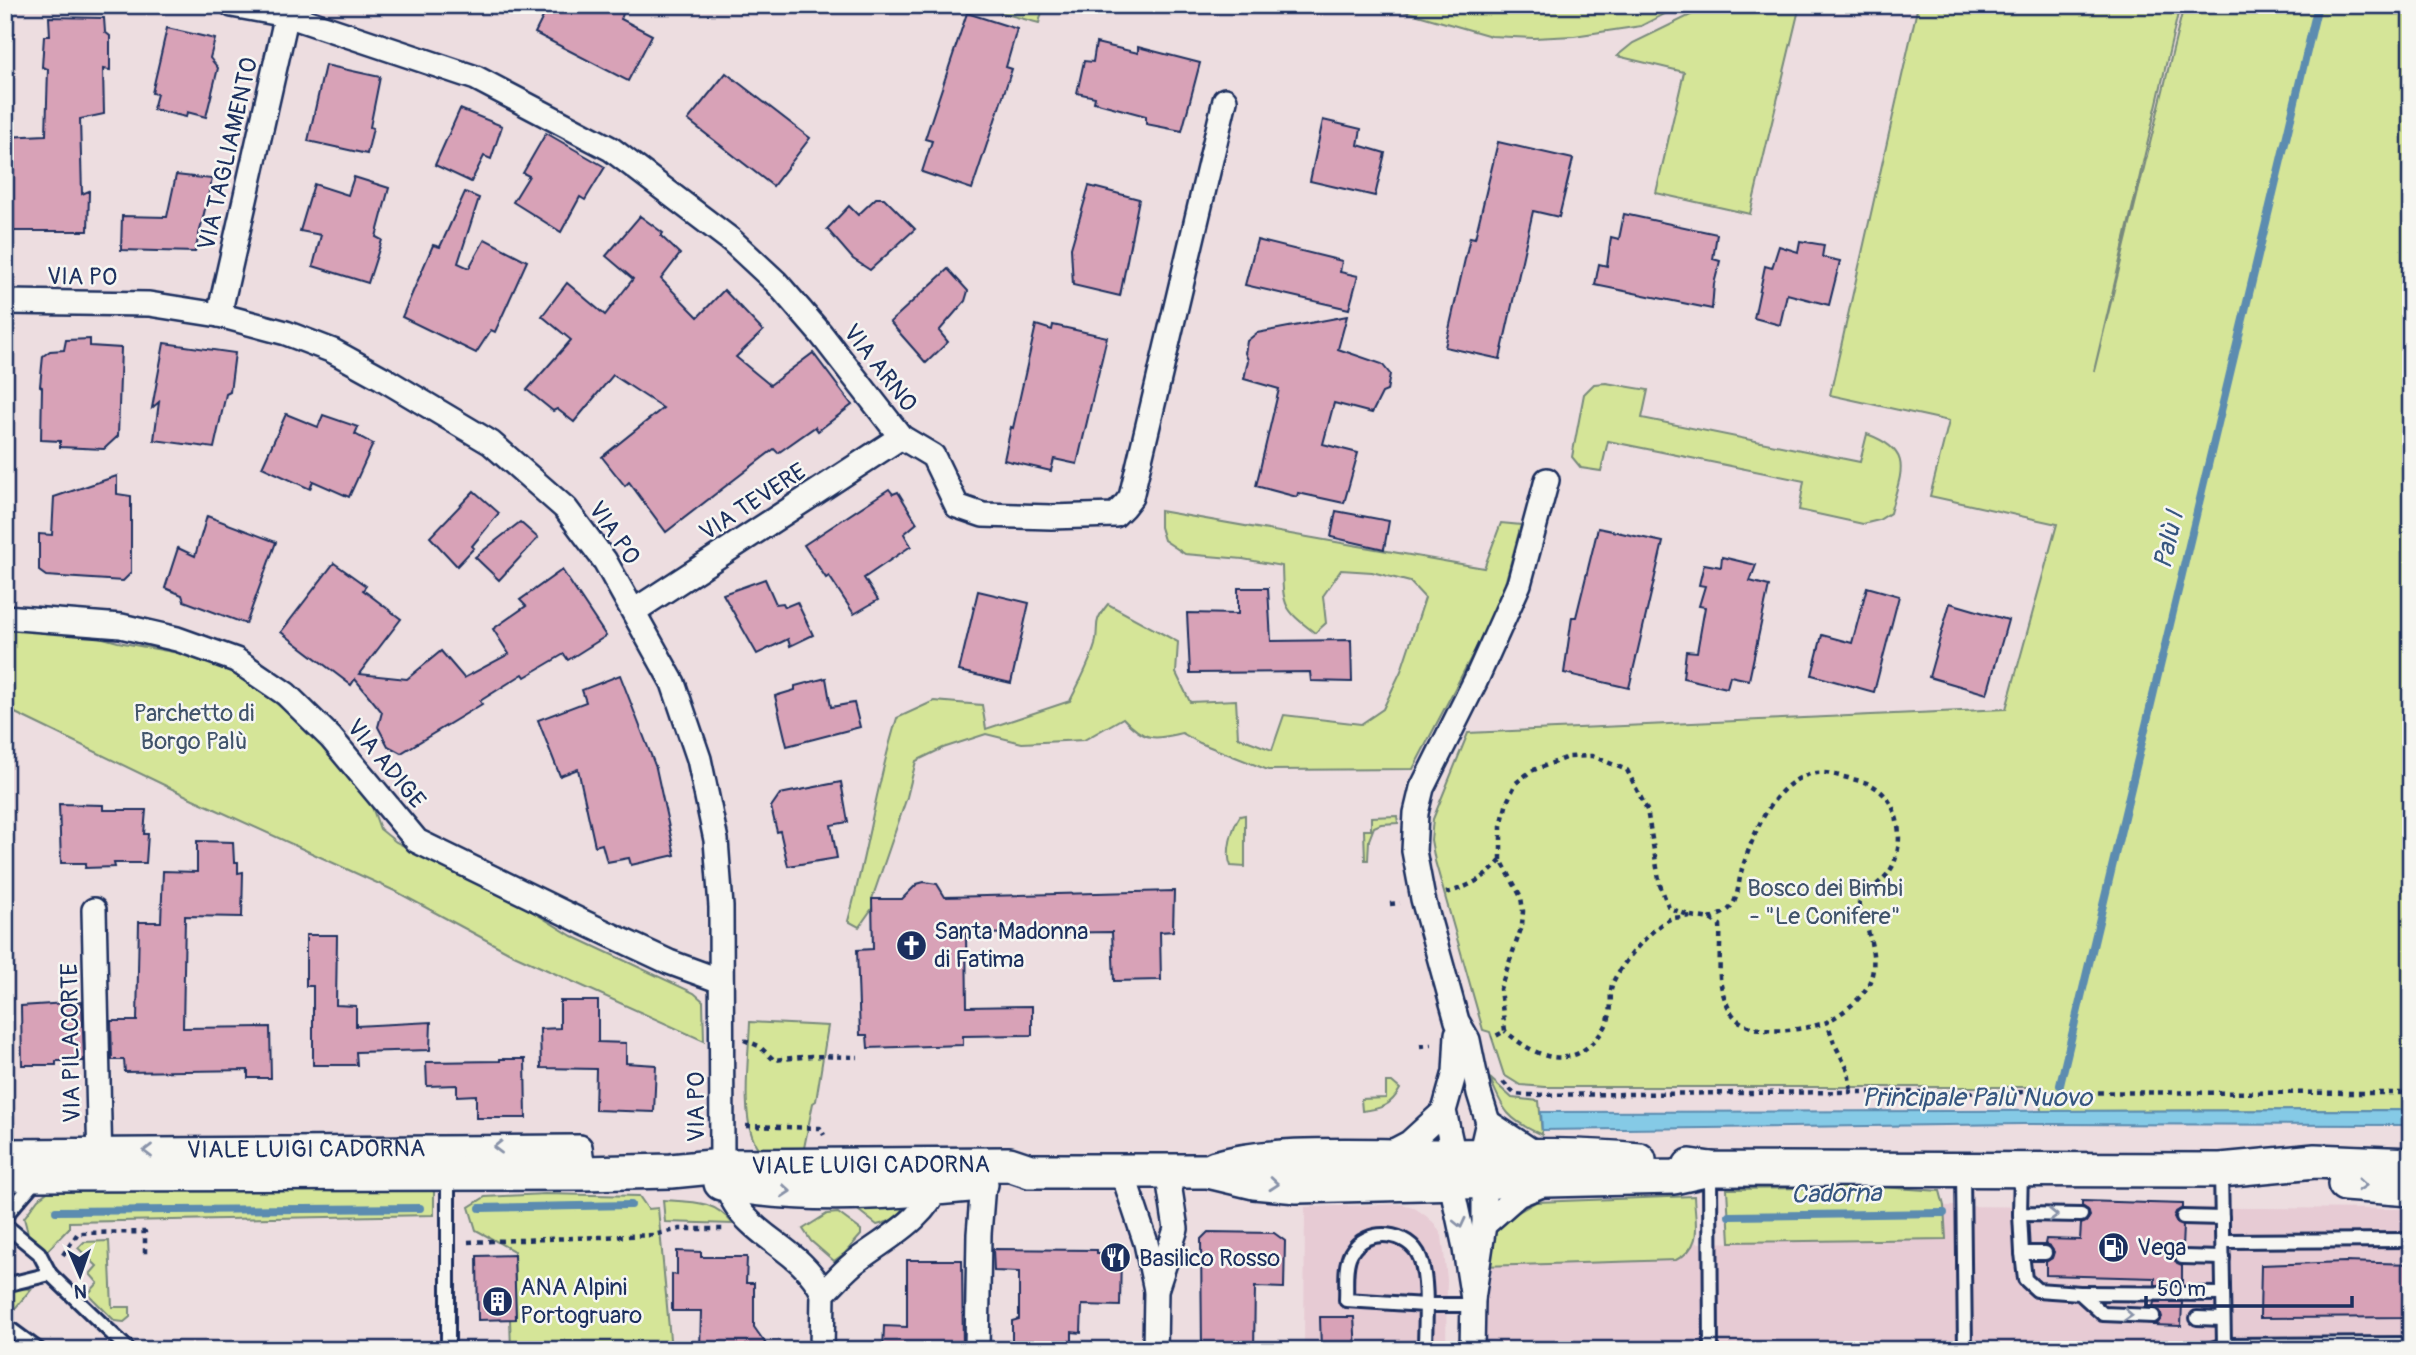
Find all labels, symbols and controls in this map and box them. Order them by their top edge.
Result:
street label: VIA TAGLIAMENTO [192,55,264,253]
street label: VIA PO [47,262,117,292]
street label: VIA ARNO [837,319,923,417]
street label: VIA TEVERE [694,457,812,547]
street label: VIA PO [582,496,646,570]
water label: Palù I [2147,506,2192,572]
park label: Parchetto di Borgo Palù [134,699,254,756]
street label: VIA ADIGE [340,713,432,815]
park label: Bosco dei Bimbi - "Le Conifere" [1747,874,1903,931]
place label: Santa Madonna di Fatima [934,917,1089,974]
church icon: Santa Madonna di Fatima [894,928,928,962]
street label: VIA PILACORTE [55,963,87,1123]
street label: VIA PO [682,1072,711,1142]
water label: Principale Palù Nuovo [1862,1082,2094,1114]
street label: VIALE LUIGI CADORNA [187,1134,425,1164]
one-way arrow [492,1139,502,1155]
one-way arrow [142,1144,153,1159]
street label: VIALE LUIGI CADORNA [751,1150,990,1180]
one-way arrow [1269,1176,1280,1191]
water label: Cadorna [1791,1177,1883,1211]
one-way arrow [2357,1177,2368,1192]
one-way arrow [781,1183,792,1198]
one-way arrow [2048,1207,2059,1222]
one-way arrow [1452,1217,1466,1229]
fuel station icon: Vega [2097,1230,2131,1264]
place label: Vega [2137,1233,2186,1262]
north arrow [46,1240,116,1310]
restaurant icon: Basilico Rosso [1099,1241,1133,1275]
place label: Basilico Rosso [1139,1244,1280,1273]
scale bar [2146,1264,2353,1308]
place label: ANA Alpini Portogruaro [520,1273,642,1330]
text: 50 m [2157,1276,2206,1303]
text: N [74,1279,87,1303]
building icon: ANA Alpini Portogruaro [480,1284,514,1318]
one-way arrow [2122,1307,2133,1322]

